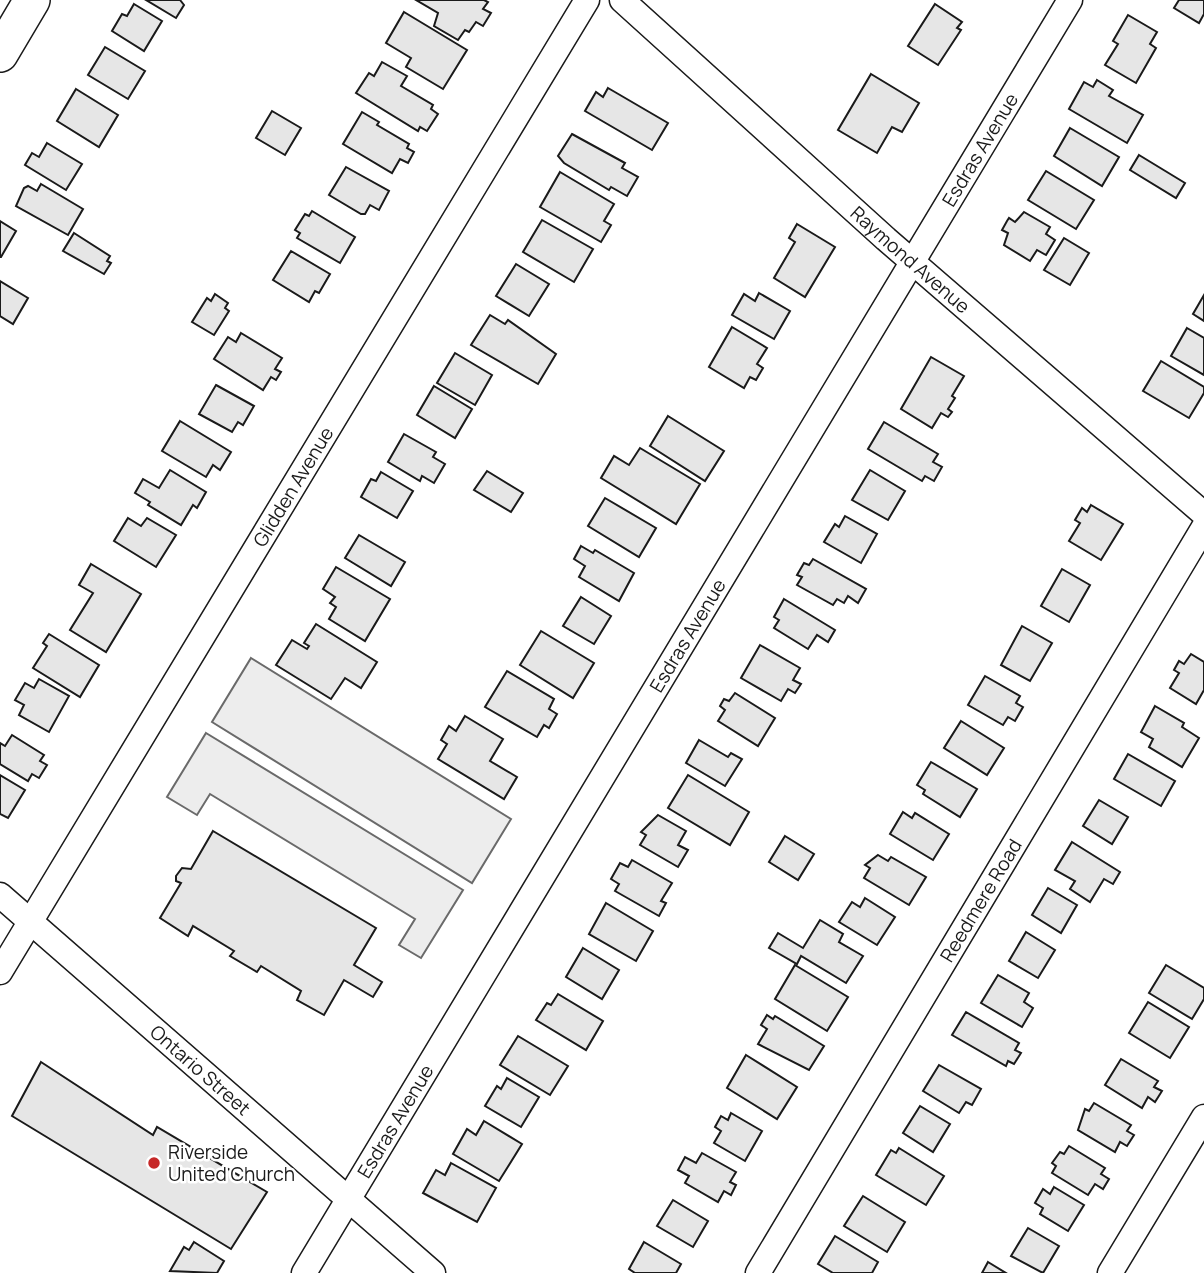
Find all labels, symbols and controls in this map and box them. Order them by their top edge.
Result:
street label: Esdras Avenue [936,88,1024,211]
street label: Raymond Avenue [845,200,976,319]
street label: Glidden Avenue [247,422,339,552]
street label: Esdras Avenue [643,574,732,697]
street label: Reedmere Road [934,834,1028,967]
street label: Ontario Street [145,1019,256,1121]
street label: Esdras Avenue [351,1060,439,1183]
place label: Riverside United Church [168,1139,295,1187]
marker: Riverside United Church [146,1155,162,1171]

